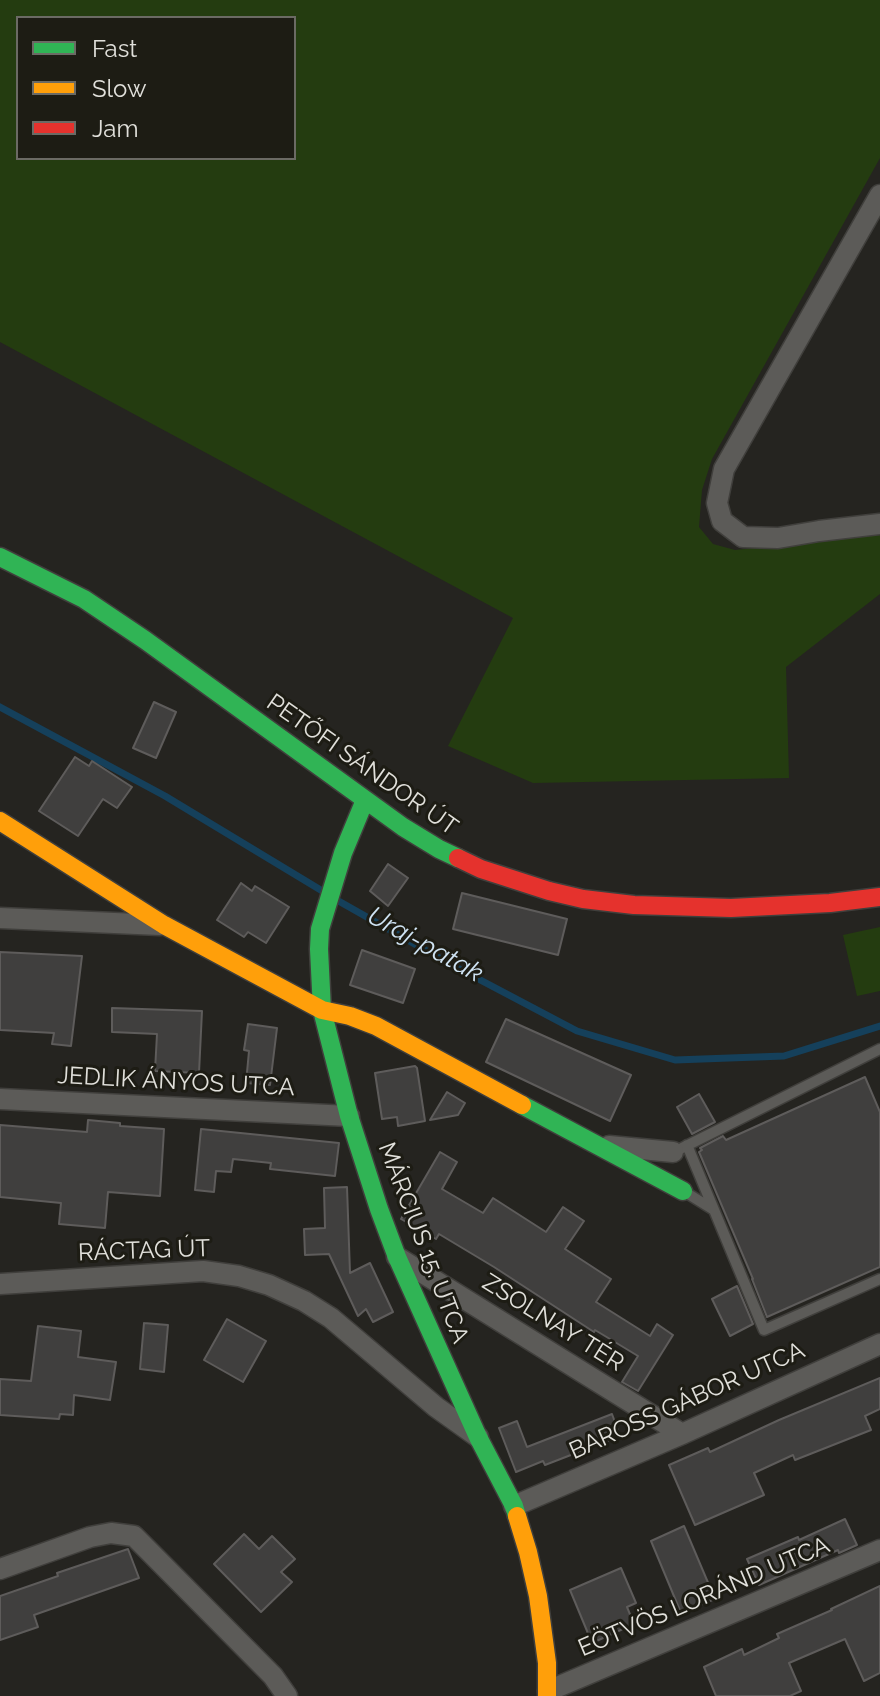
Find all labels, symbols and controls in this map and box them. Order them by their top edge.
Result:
legend [16,16,296,160]
text: Fast [92,34,137,63]
text: Slow [92,74,146,103]
text: Jam [92,114,138,143]
street label: PETŐFI SÁNDOR ÚT [261,688,463,842]
water label: Uraj-patak [362,900,488,990]
street label: JEDLIK ÁNYOS UTCA [57,1061,295,1103]
street label: MÁRCIUS 15. UTCA [371,1139,475,1347]
street label: RÁCTAG ÚT [77,1234,211,1268]
street label: ZSOLNAY TÉR [477,1268,629,1378]
street label: BAROSS GÁBOR UTCA [565,1336,809,1466]
street label: EÖTVÖS LORÁND UTCA [574,1531,834,1663]

